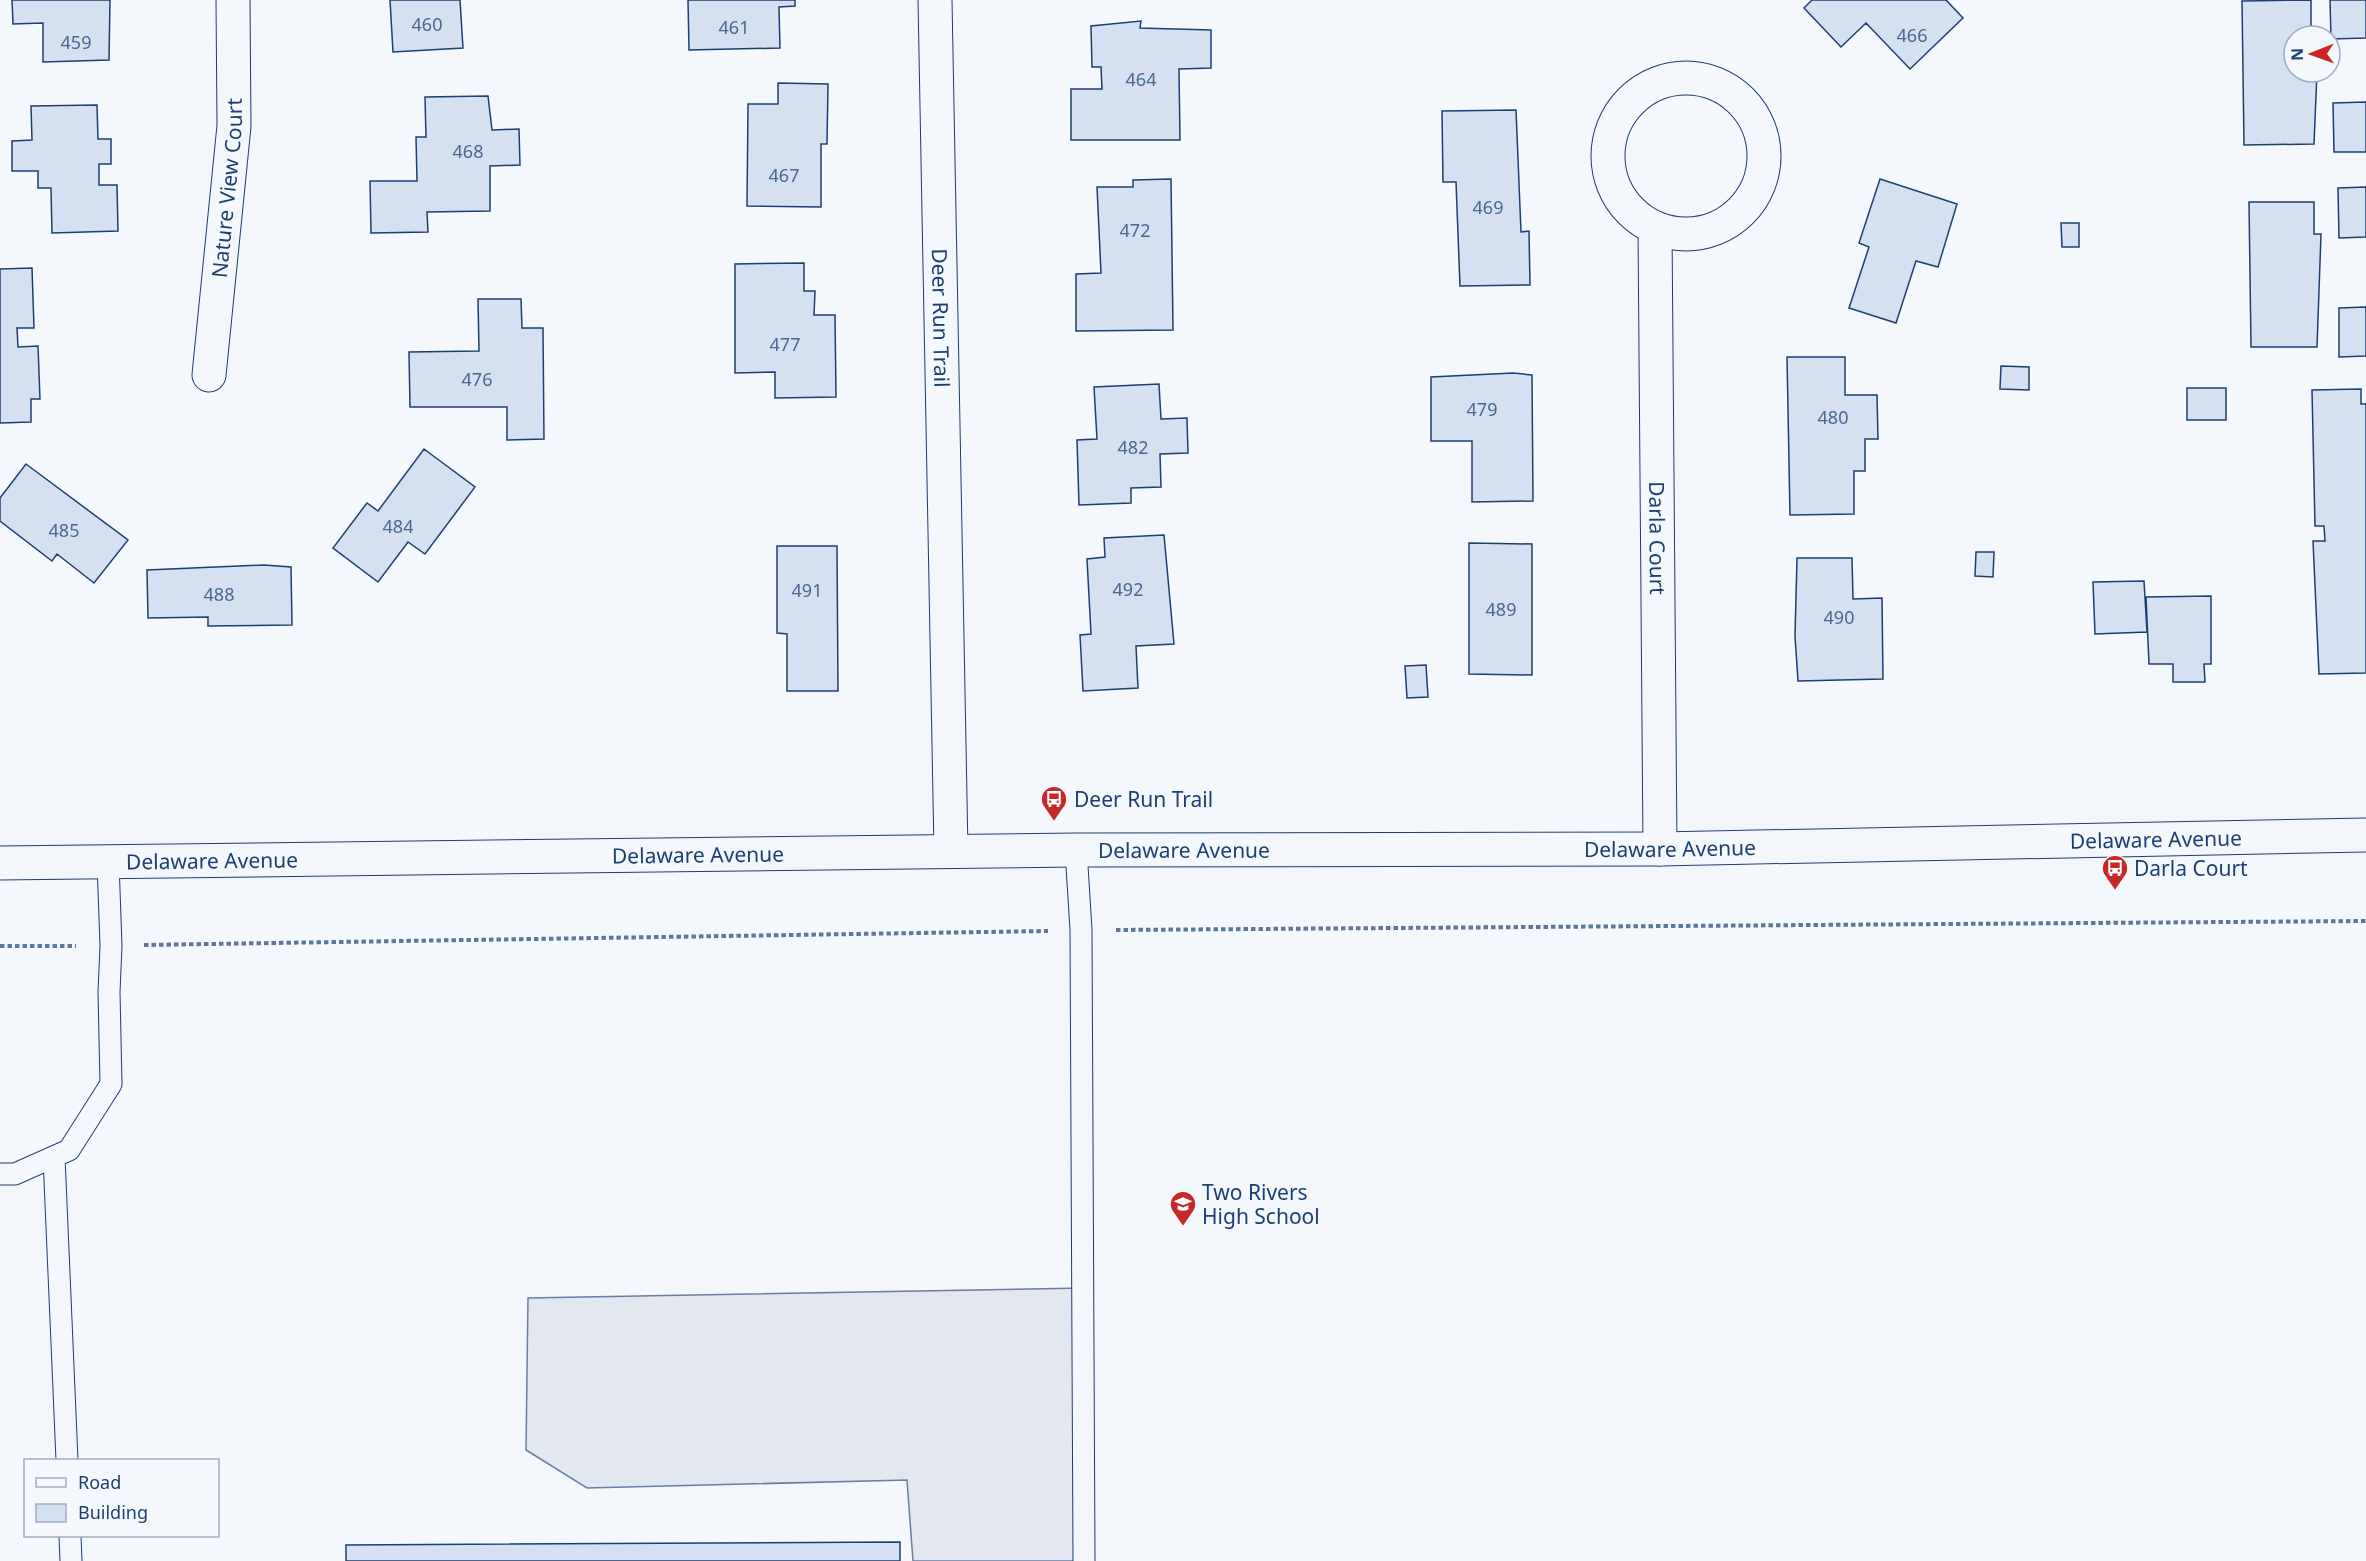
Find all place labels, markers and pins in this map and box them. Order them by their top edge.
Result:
bus stop icon: Deer Run Trail [1039,784,1069,822]
place label: Deer Run Trail [1074,785,1213,813]
bus stop icon: Darla Court [2100,853,2130,891]
place label: Darla Court [2134,854,2248,882]
place label: Two Rivers High School [1202,1178,1320,1230]
school or university icon: Two Rivers High School [1168,1189,1198,1227]

